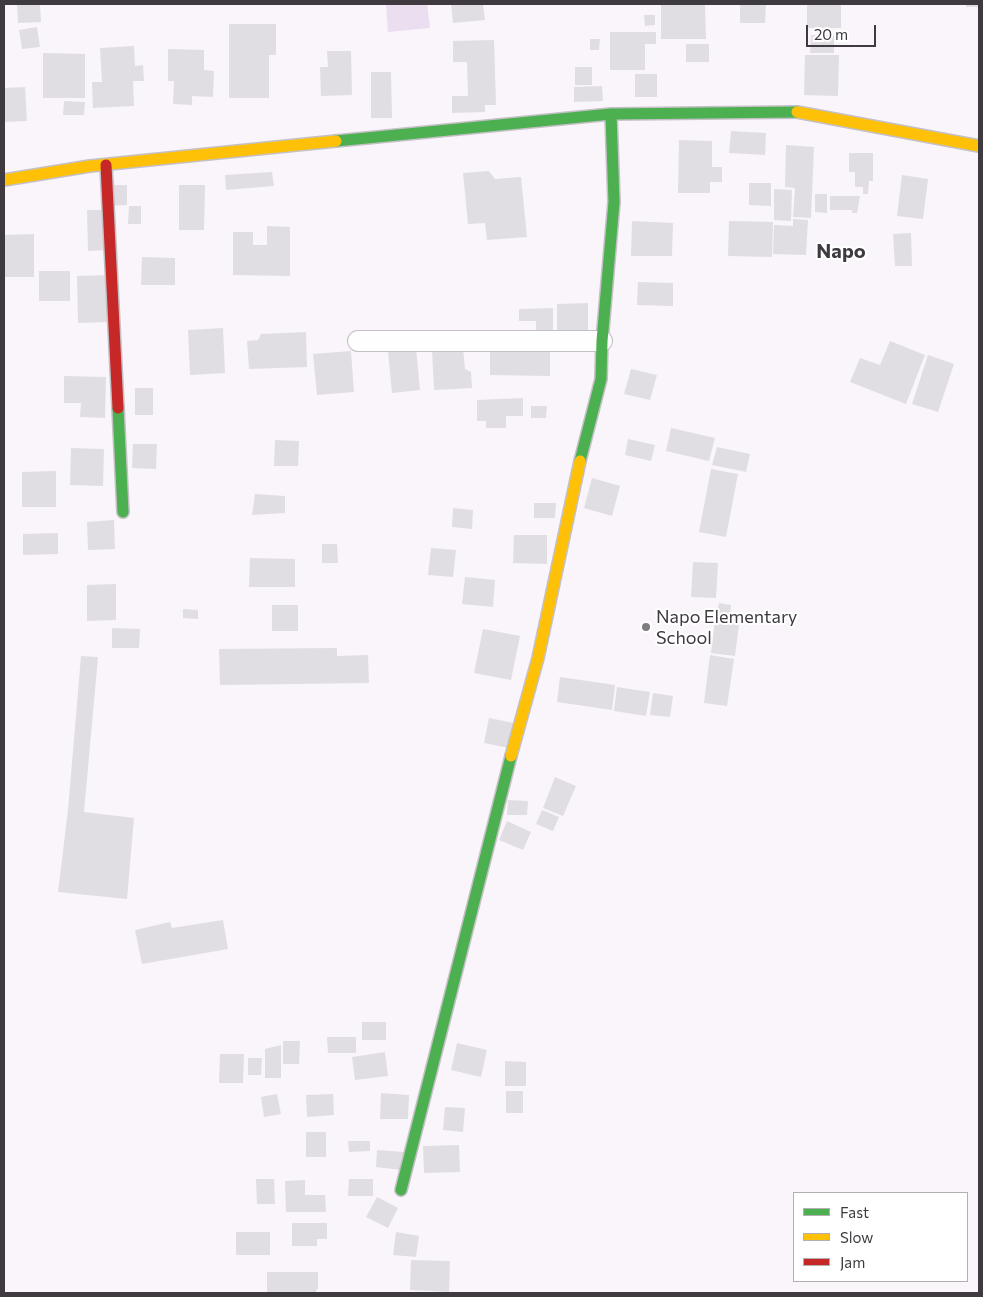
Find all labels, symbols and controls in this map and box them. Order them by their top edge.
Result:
scale bar [808,15,878,47]
text: 20 m [814,25,848,43]
district label: Napo [816,239,866,263]
place label: Napo Elementary School [656,606,797,649]
marker: Napo Elementary School [640,621,652,633]
legend [793,1192,968,1282]
text: Fast [840,1203,869,1221]
text: Slow [840,1228,873,1246]
text: Jam [840,1253,865,1271]

